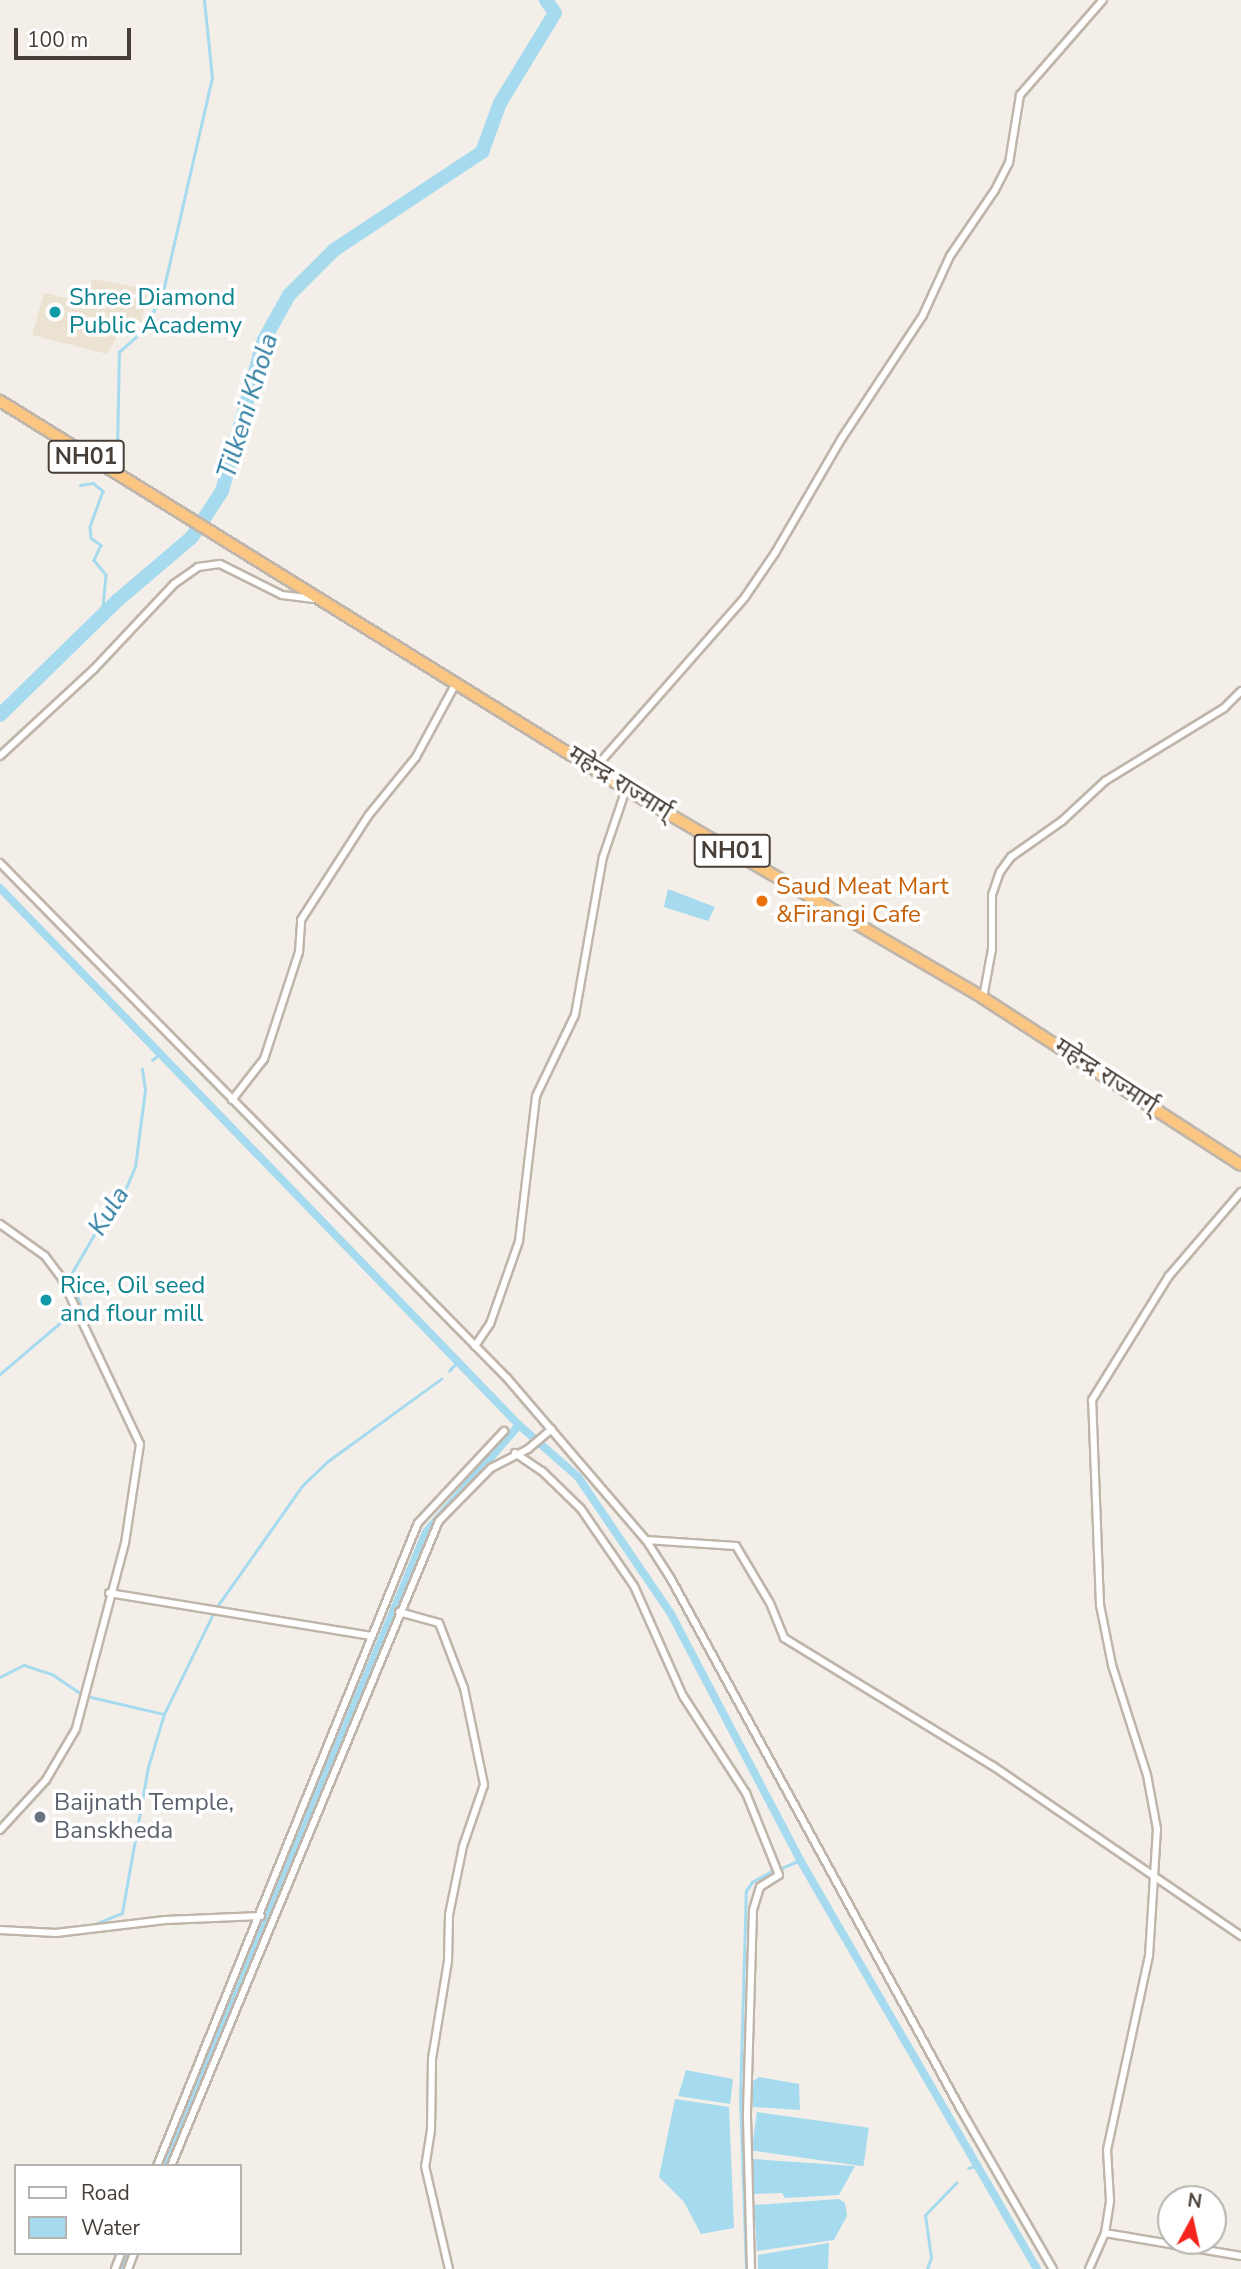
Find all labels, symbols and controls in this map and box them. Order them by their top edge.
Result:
scale bar [18,14,135,58]
text: 100 m [27,26,88,54]
place label: Shree Diamond Public Academy [69,284,242,340]
marker: Shree Diamond Public Academy [47,304,63,320]
water label: Tilkeni Khola [211,330,285,482]
road number: NH01 [48,438,124,477]
street label: महेन्द्र राज्मार्ग् [563,740,677,826]
road number: NH01 [694,832,770,870]
place label: Saud Meat Mart &Firangi Cafe [776,873,949,929]
marker: Saud Meat Mart &Firangi Cafe [754,893,770,909]
street label: महेन्द्र राज्मार्ग् [1049,1032,1163,1120]
water label: Kula [82,1181,136,1241]
place label: Rice, Oil seed and flour mill [60,1272,205,1328]
marker: Rice, Oil seed and flour mill [38,1292,54,1308]
place label: Baijnath Temple, Banskheda [54,1789,234,1845]
marker: Baijnath Temple, Banskheda [32,1809,48,1825]
legend [14,2164,242,2255]
text: Road [81,2179,130,2207]
north arrow [1157,2185,1227,2255]
text: N [1186,2187,1203,2215]
text: Water [81,2214,140,2242]

